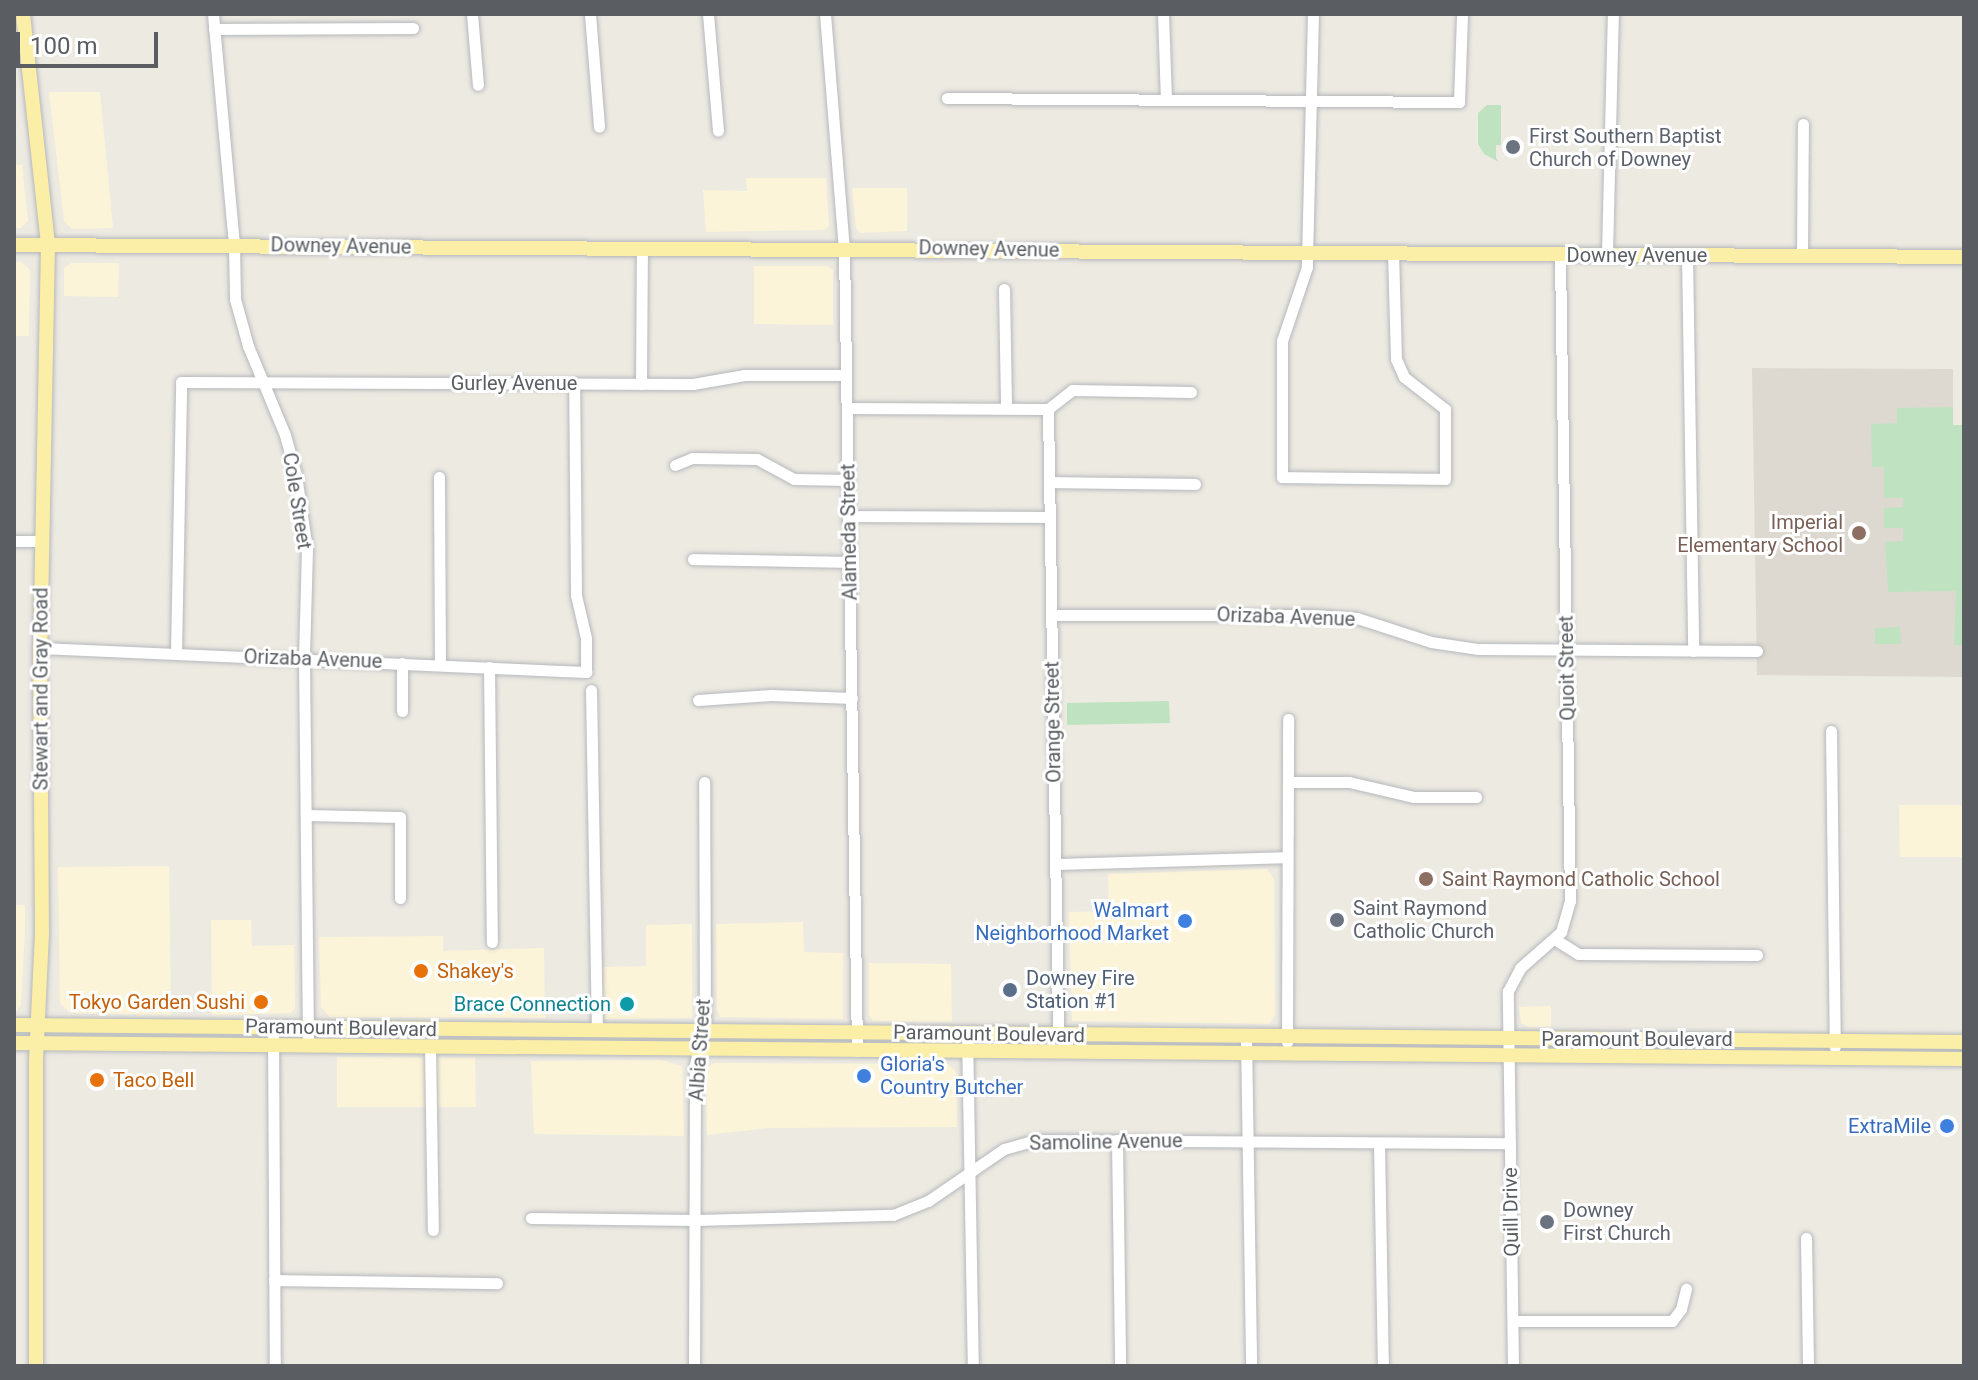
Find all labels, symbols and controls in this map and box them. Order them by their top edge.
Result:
scale bar [20,16,162,66]
text: 100 m [30,32,97,60]
place label: First Southern Baptist Church of Downey [1529,124,1722,171]
marker: First Southern Baptist Church of Downey [1504,138,1522,156]
street label: Downey Avenue [270,233,412,259]
street label: Downey Avenue [918,236,1060,262]
street label: Downey Avenue [1567,243,1707,267]
street label: Gurley Avenue [451,371,577,395]
street label: Cole Street [278,451,316,551]
street label: Alameda Street [836,463,862,601]
place label: Imperial Elementary School [1677,510,1843,557]
marker: Imperial Elementary School [1850,524,1868,542]
street label: Stewart and Gray Road [29,588,53,790]
street label: Orizaba Avenue [1216,603,1356,631]
street label: Quoit Street [1554,615,1580,721]
street label: Orizaba Avenue [243,645,383,673]
street label: Orange Street [1040,661,1066,783]
place label: Saint Raymond Catholic School [1442,867,1720,891]
marker: Saint Raymond Catholic School [1417,870,1435,888]
place label: Saint Raymond Catholic Church [1353,896,1494,943]
place label: Walmart Neighborhood Market [975,898,1169,945]
marker: Saint Raymond Catholic Church [1328,911,1346,929]
marker: Walmart Neighborhood Market [1176,912,1194,930]
place label: Shakey's [437,959,514,983]
marker: Shakey's [412,962,430,980]
place label: Downey Fire Station #1 [1026,966,1135,1013]
marker: Downey Fire Station #1 [1001,981,1019,999]
place label: Tokyo Garden Sushi [69,990,245,1014]
place label: Brace Connection [454,992,611,1016]
marker: Tokyo Garden Sushi [252,993,270,1011]
marker: Brace Connection [618,995,636,1013]
street label: Albia Street [684,998,716,1102]
street label: Paramount Boulevard [245,1014,437,1042]
street label: Paramount Boulevard [893,1020,1085,1048]
street label: Paramount Boulevard [1541,1027,1733,1051]
place label: Gloria's Country Butcher [880,1052,1023,1099]
marker: Gloria's Country Butcher [855,1067,873,1085]
place label: Taco Bell [113,1068,194,1092]
marker: Taco Bell [88,1071,106,1089]
place label: ExtraMile [1848,1114,1931,1138]
marker: ExtraMile [1938,1117,1956,1135]
street label: Samoline Avenue [1029,1129,1183,1155]
street label: Quill Drive [1498,1167,1524,1257]
place label: Downey First Church [1563,1198,1671,1245]
marker: Downey First Church [1538,1213,1556,1231]

